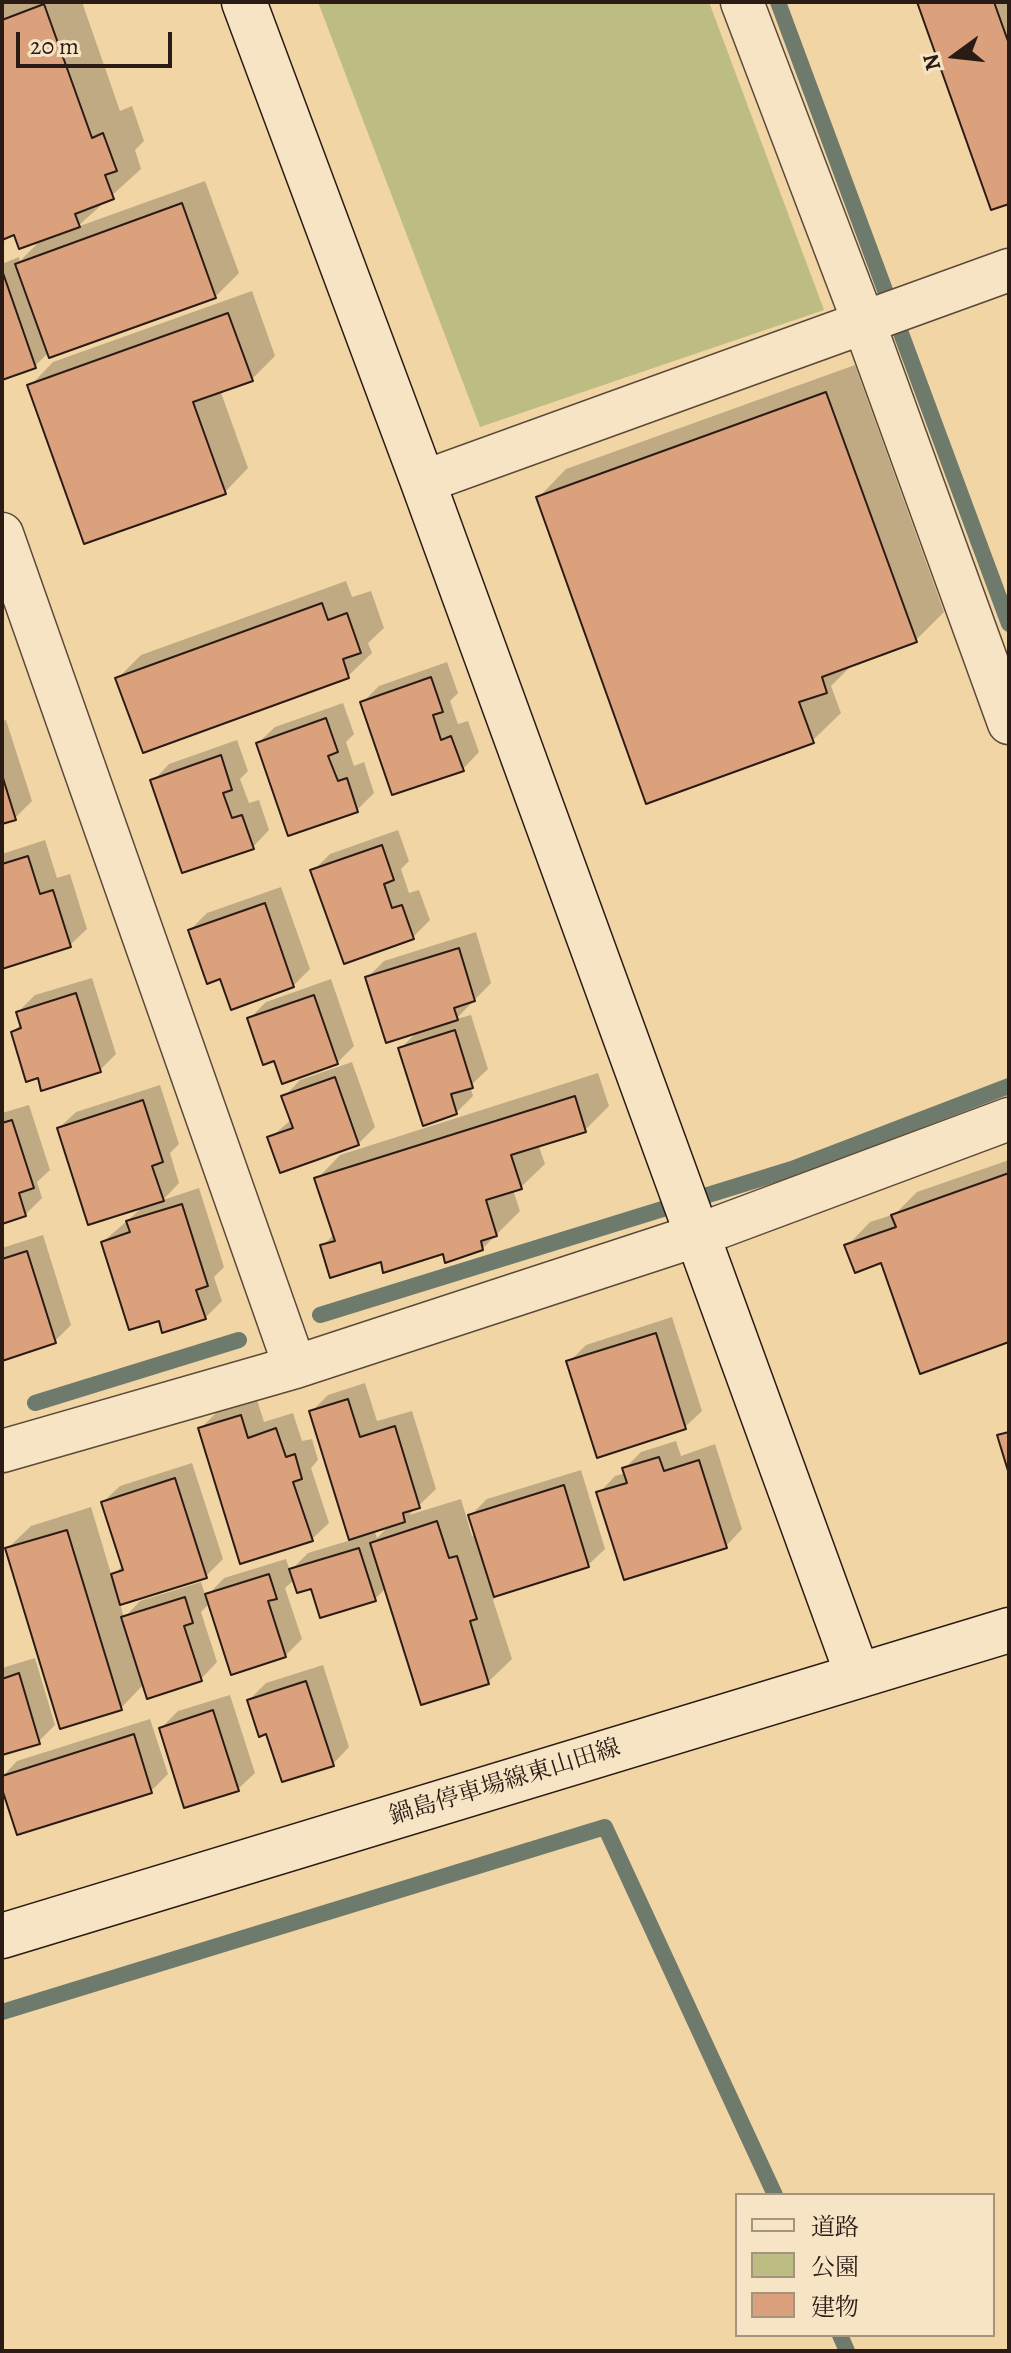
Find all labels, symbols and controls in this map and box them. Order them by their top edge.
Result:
scale bar [20,16,176,66]
north arrow [915,16,995,96]
text: 20 m [30,30,79,62]
text: N [915,51,948,74]
street label: 鍋島停車場線東山田線 [386,1734,624,1832]
legend [735,2193,995,2337]
text: 道路 [811,2211,859,2243]
text: 公園 [811,2251,859,2283]
text: 建物 [811,2291,859,2323]

